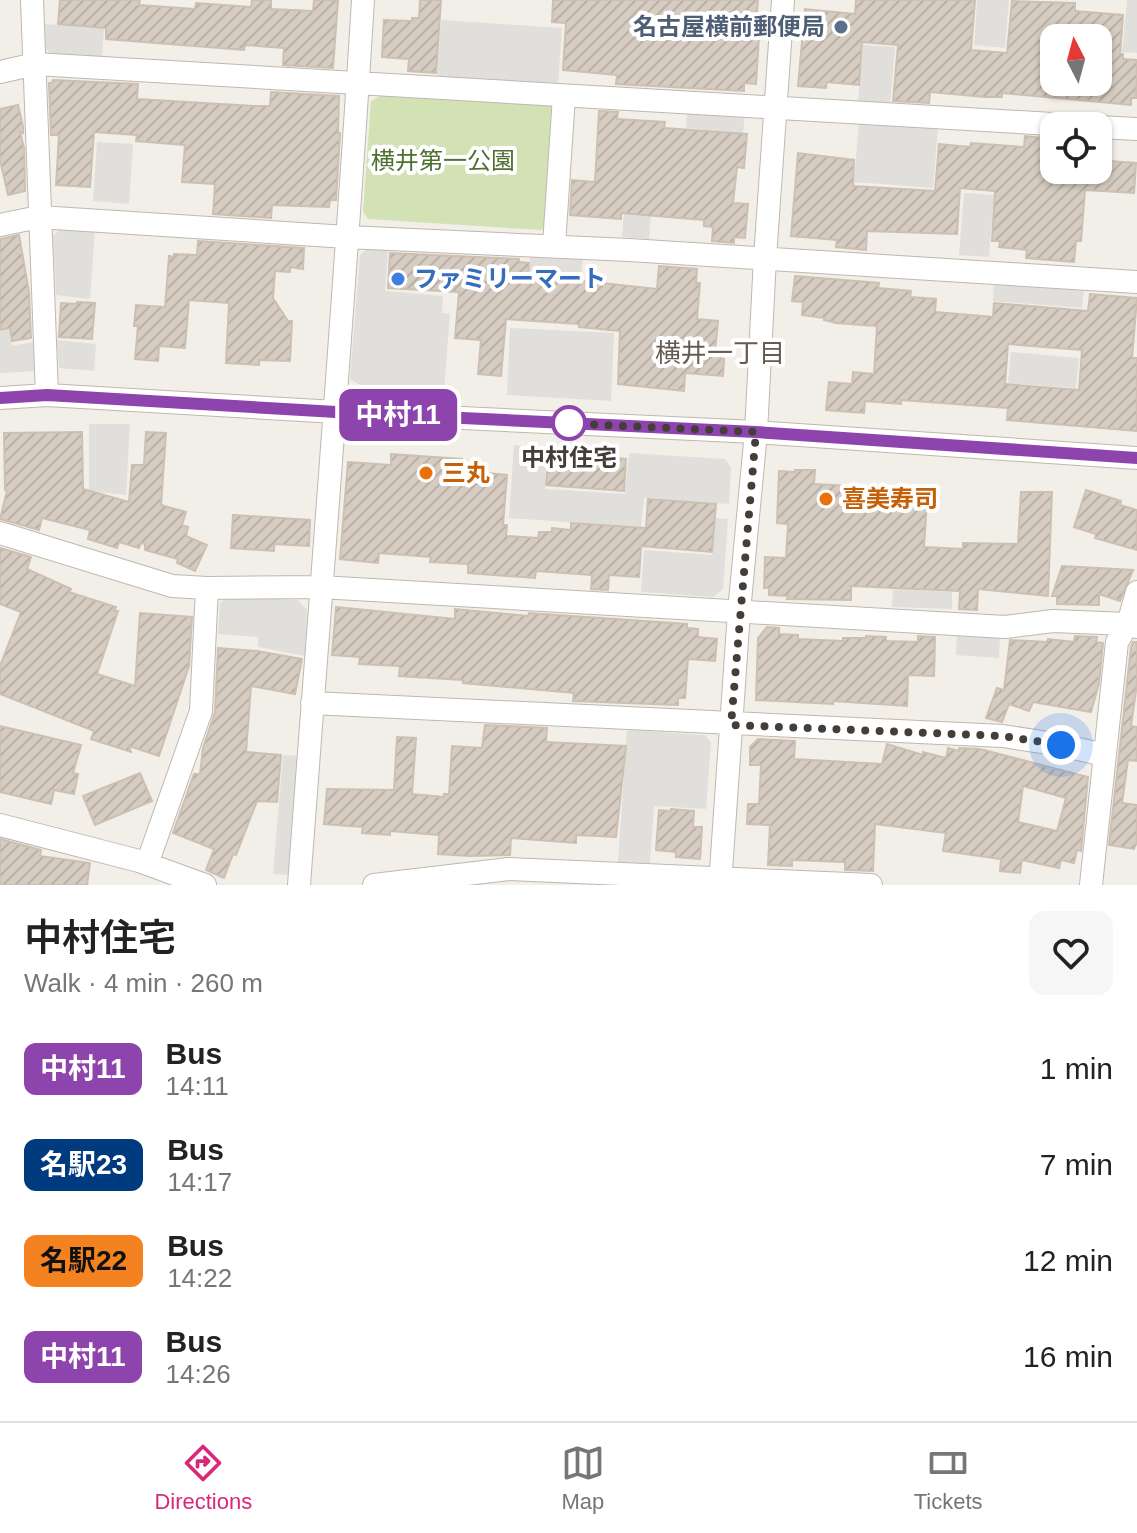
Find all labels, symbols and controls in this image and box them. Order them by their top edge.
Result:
place label: 名古屋横前郵便局 [633,13,825,40]
marker: 名古屋横前郵便局 [832,18,850,36]
north arrow [1040,24,1112,96]
map controls [1040,24,1112,184]
button: locate [1040,112,1112,184]
park label: 横井第一公園 [371,147,515,174]
place label: ファミリーマート [414,265,606,292]
marker: ファミリーマート [389,270,407,288]
district label: 横井一丁目 [655,338,785,368]
line badge: 中村11 [342,389,454,441]
text: 中村11 [355,399,441,430]
marker: 中村住宅 [552,406,586,440]
place label: 中村住宅 [521,444,617,471]
place label: 三丸 [442,459,490,486]
marker: 三丸 [417,464,435,482]
place label: 喜美寿司 [842,485,938,512]
marker: 喜美寿司 [817,490,835,508]
your location [1041,725,1081,765]
button: heart [1029,911,1113,995]
text: 中村住宅 [24,917,176,959]
text: Walk · 4 min · 260 m [24,968,263,998]
text: Bus [166,1037,222,1070]
text: 1 min [1040,1052,1113,1085]
text: 中村11 [40,1053,126,1084]
text: 14:11 [166,1071,229,1101]
text: Bus [167,1133,224,1166]
text: 7 min [1040,1148,1113,1181]
text: 名駅23 [40,1149,127,1180]
text: 14:17 [167,1167,232,1197]
text: Bus [167,1229,224,1262]
text: 12 min [1023,1244,1113,1277]
text: 名駅22 [40,1245,127,1276]
text: 14:22 [167,1263,232,1293]
text: Bus [166,1325,222,1358]
text: 16 min [1023,1340,1113,1373]
text: 中村11 [40,1341,126,1372]
text: 14:26 [166,1359,231,1389]
tab: Directions [154,1441,252,1515]
tab: Map [561,1441,605,1515]
tab: Tickets [914,1441,983,1515]

